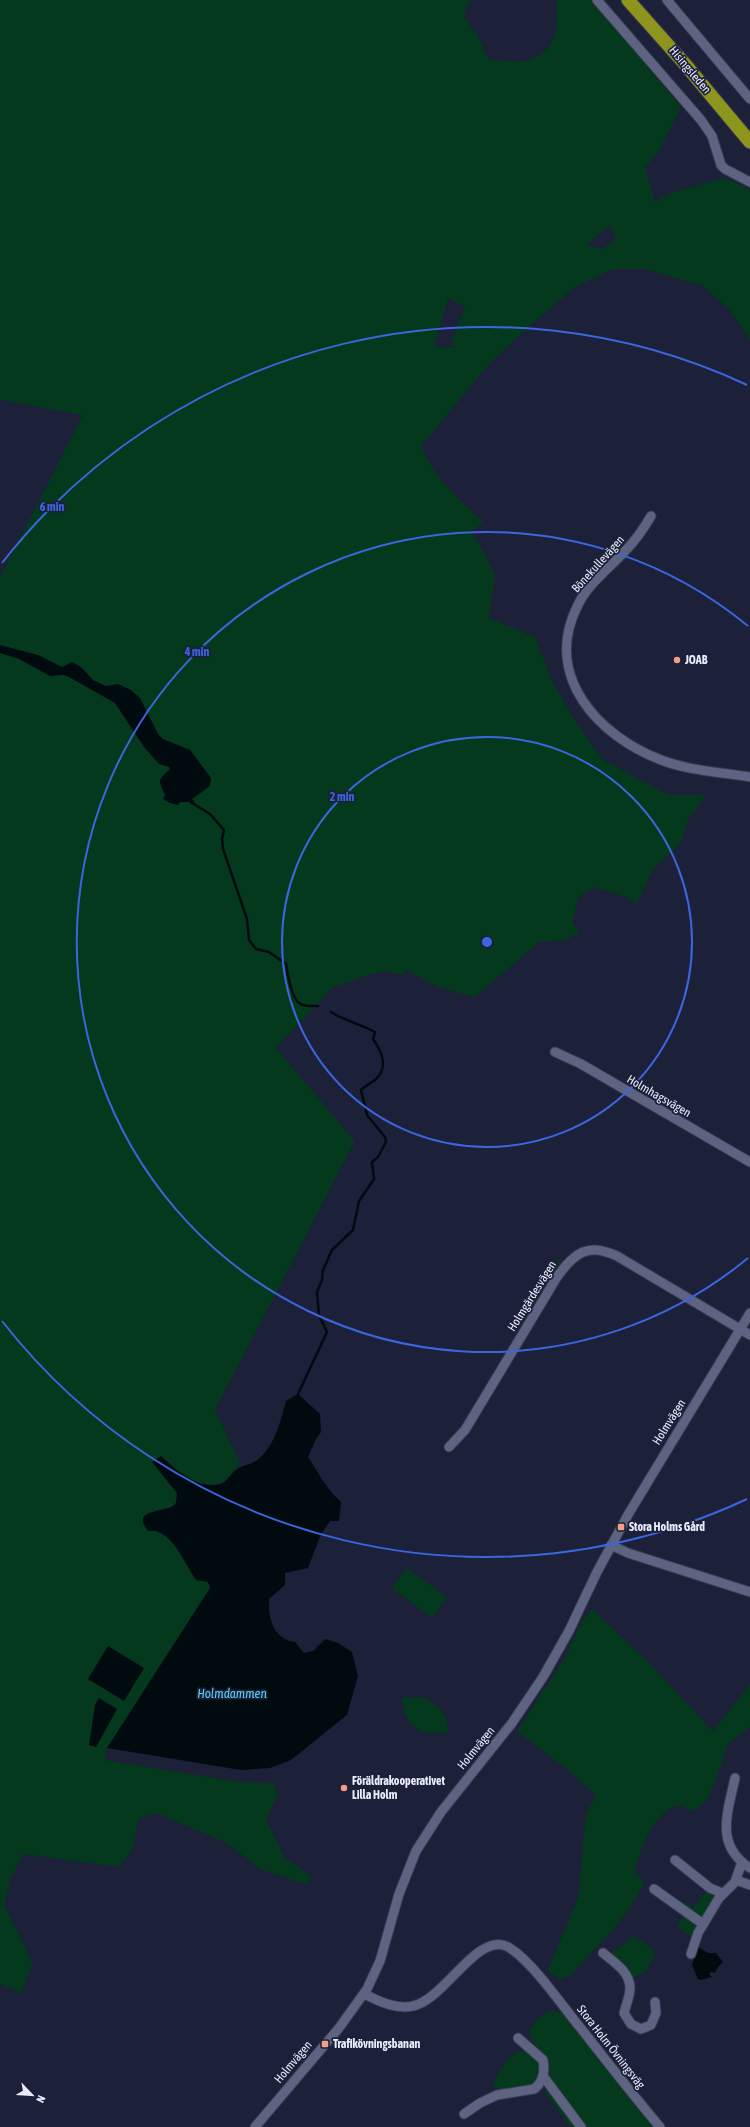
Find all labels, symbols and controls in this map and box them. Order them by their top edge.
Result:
street label: Hisingsleden [666,44,714,96]
text: 6 min [40,500,64,514]
street label: Bönekullevägen [569,533,627,595]
text: 4 min [184,645,209,659]
place label: JOAB [684,653,708,667]
marker: JOAB [672,655,682,665]
text: 2 min [330,790,354,804]
centre of rings [480,935,494,949]
street label: Holmhagsvägen [624,1072,694,1120]
street label: Holmgärdesvägen [505,1258,559,1334]
street label: Holmvägen [650,1397,688,1447]
place label: Stora Holms Gård [629,1520,705,1534]
marker: Stora Holms Gård [616,1522,626,1532]
water label: Holmdammen [197,1686,267,1701]
street label: Holmvägen [455,1724,497,1772]
place label: Föräldrakooperativet Lilla Holm [352,1774,446,1802]
marker: Föräldrakooperativet Lilla Holm [339,1783,349,1793]
street label: Stora Holm Övningsväg [574,2003,648,2092]
place label: Trafikövningsbanan [333,2037,420,2051]
street label: Holmvägen [271,2038,315,2086]
marker: Trafikövningsbanan [320,2039,330,2049]
north arrow [12,2075,52,2115]
text: N [34,2094,48,2105]

